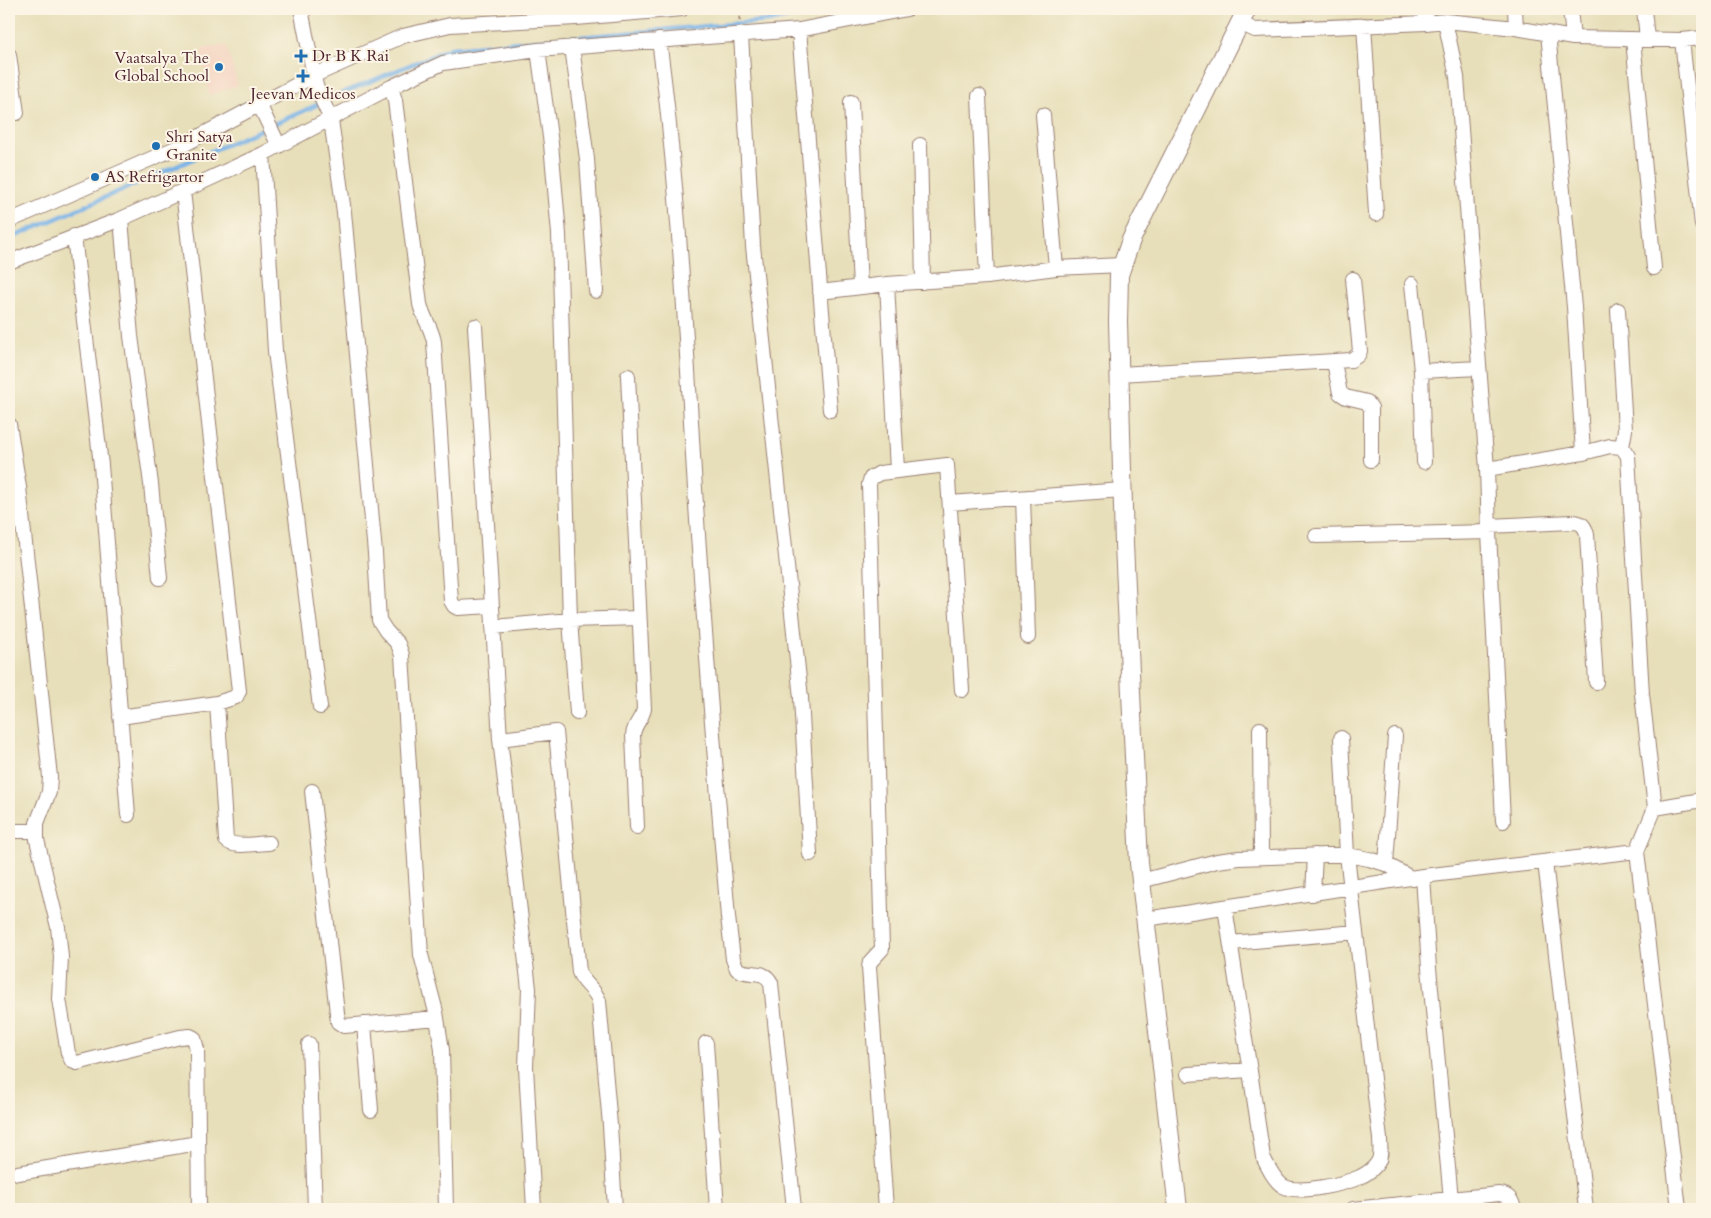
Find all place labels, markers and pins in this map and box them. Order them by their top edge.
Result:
place label: Dr B K Rai [312,45,390,67]
place label: Vaatsalya The Global School [114,47,209,87]
marker: Dr B K Rai [294,49,308,63]
marker: Vaatsalya The Global School [213,61,225,73]
marker: Jeevan Medicos [297,70,309,82]
place label: Jeevan Medicos [249,83,356,105]
place label: Shri Satya Granite [166,126,233,166]
marker: Shri Satya Granite [150,140,162,152]
place label: AS Refrigartor [105,166,204,188]
marker: AS Refrigartor [89,171,101,183]

